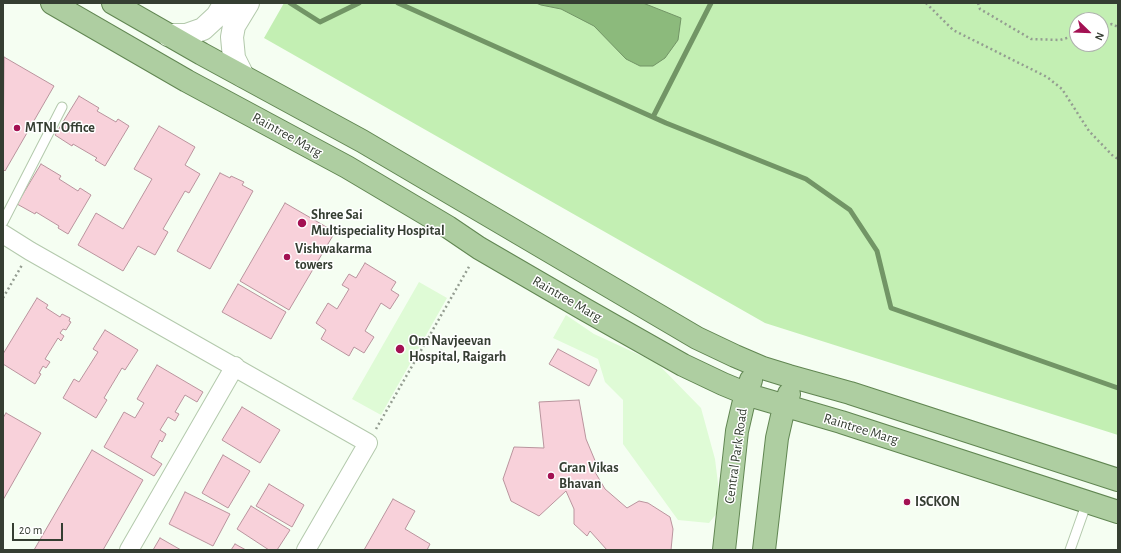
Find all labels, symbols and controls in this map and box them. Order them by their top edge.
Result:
north arrow [1069,12,1109,52]
text: N [1093,31,1106,42]
street label: Raintree Marg [249,109,325,161]
place label: MTNL Office [25,120,95,136]
marker: MTNL Office [12,123,22,133]
place label: Shree Sai Multispeciality Hospital [311,207,445,240]
marker: Shree Sai Multispeciality Hospital [296,217,308,229]
place label: Vishwakarma towers [295,241,372,274]
marker: Vishwakarma towers [282,252,292,262]
street label: Raintree Marg [529,272,605,326]
place label: Om Navjeevan Hospital, Raigarh [409,333,506,366]
marker: Om Navjeevan Hospital, Raigarh [394,343,406,355]
street label: Central Park Road [721,407,751,505]
street label: Raintree Marg [822,410,900,448]
place label: Gran Vikas Bhavan [559,460,619,492]
marker: Gran Vikas Bhavan [546,471,556,481]
place label: ISCKON [915,494,960,510]
marker: ISCKON [902,497,912,507]
scale bar [14,515,65,541]
text: 20 m [19,524,42,536]

